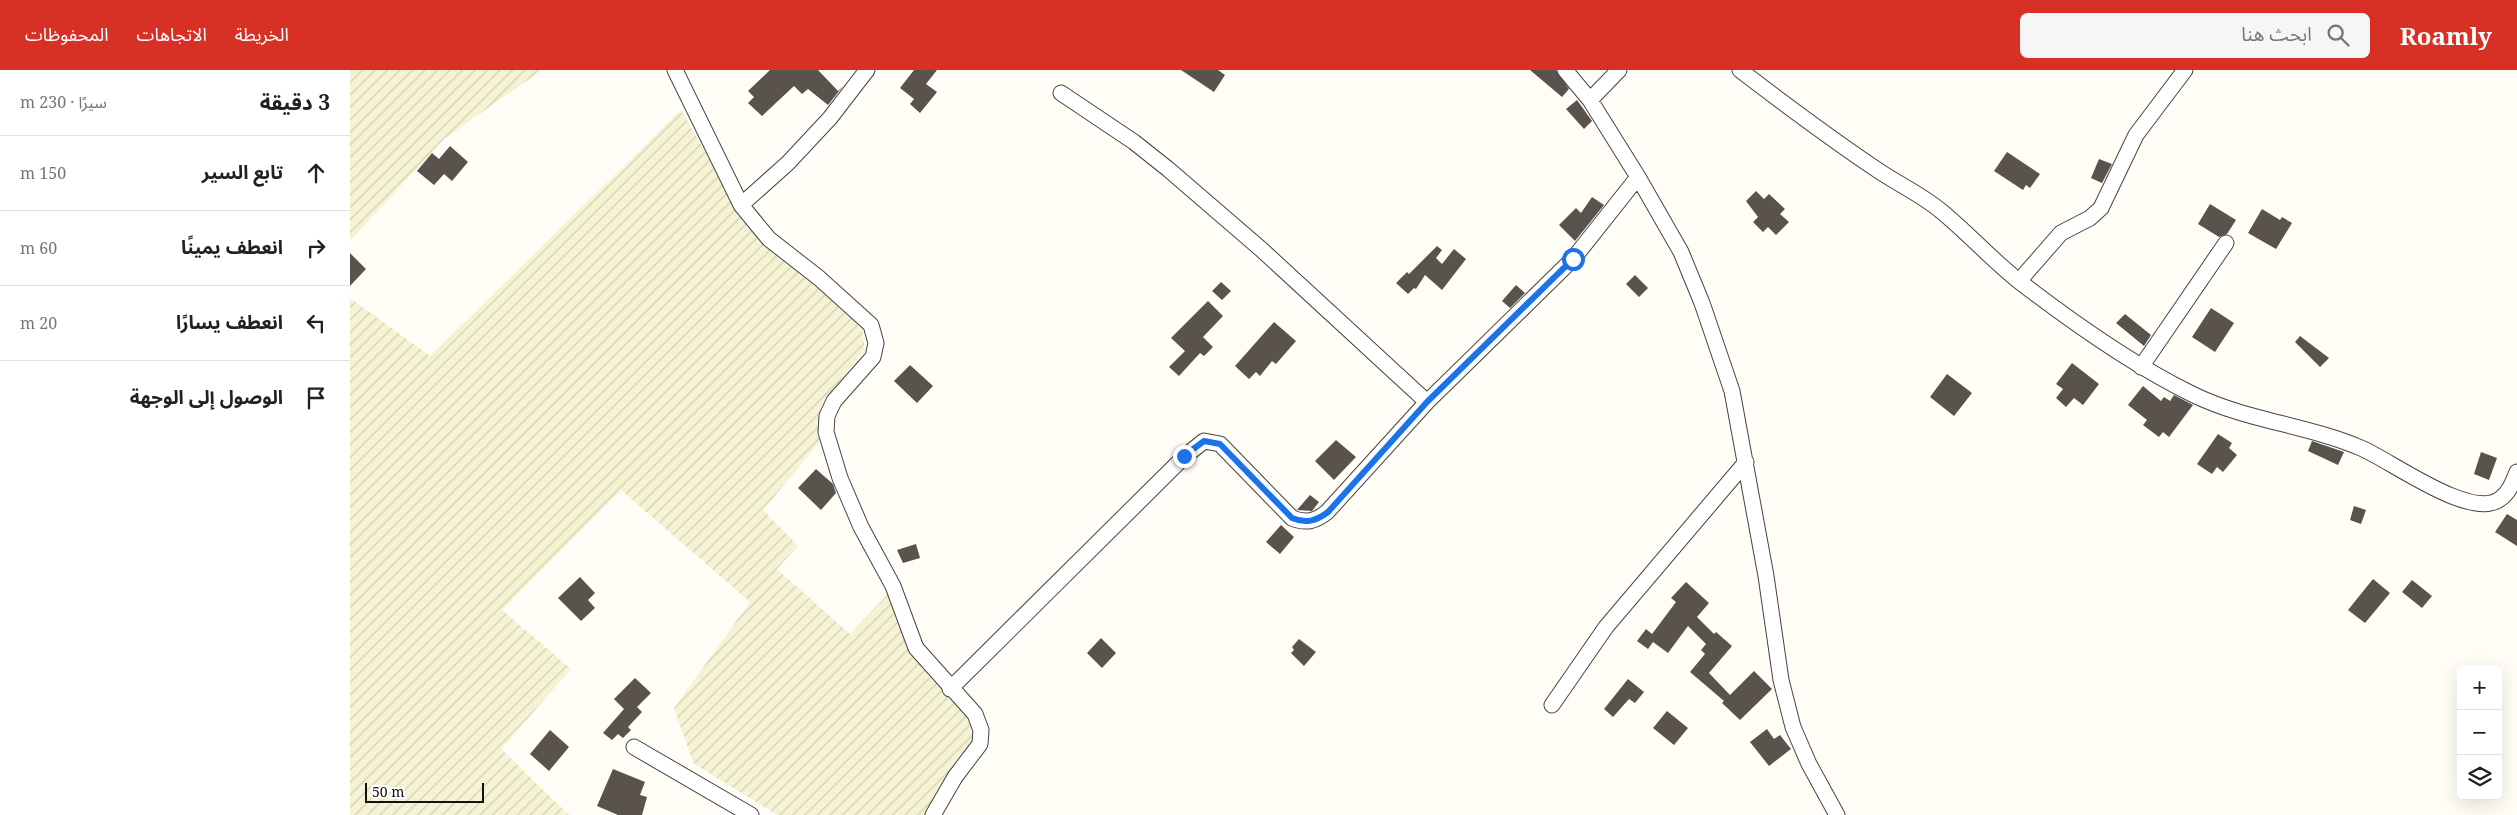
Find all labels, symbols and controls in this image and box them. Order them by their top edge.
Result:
search box [2020,13,2370,58]
text: Roamly [2400,19,2492,52]
text: ابحث هنا [2241,21,2312,47]
icon: search [2324,21,2352,49]
text: المحفوظات [25,22,109,46]
text: الاتجاهات [137,22,207,46]
text: الخريطة [235,22,289,46]
text: 3 دقيقة [260,88,330,116]
text: سيرًا · 230 m [20,91,107,113]
text: تابع السير [202,159,283,185]
icon: ahead [302,159,330,187]
text: 150 m [20,162,66,184]
text: انعطف يمينًا [181,234,283,260]
icon: right [302,234,330,262]
text: 60 m [20,237,57,259]
route start [1562,248,1585,271]
text: انعطف يسارًا [176,309,283,335]
icon: left [302,309,330,337]
text: 20 m [20,312,57,334]
text: الوصول إلى الوجهة [130,384,283,410]
icon: arrive [302,384,330,412]
route end [1173,445,1196,468]
map controls [2457,665,2502,800]
button: + [2457,665,2502,710]
button: − [2457,710,2502,755]
button: layers [2457,755,2502,800]
scale bar [365,780,484,803]
text: 50 m [372,782,405,801]

